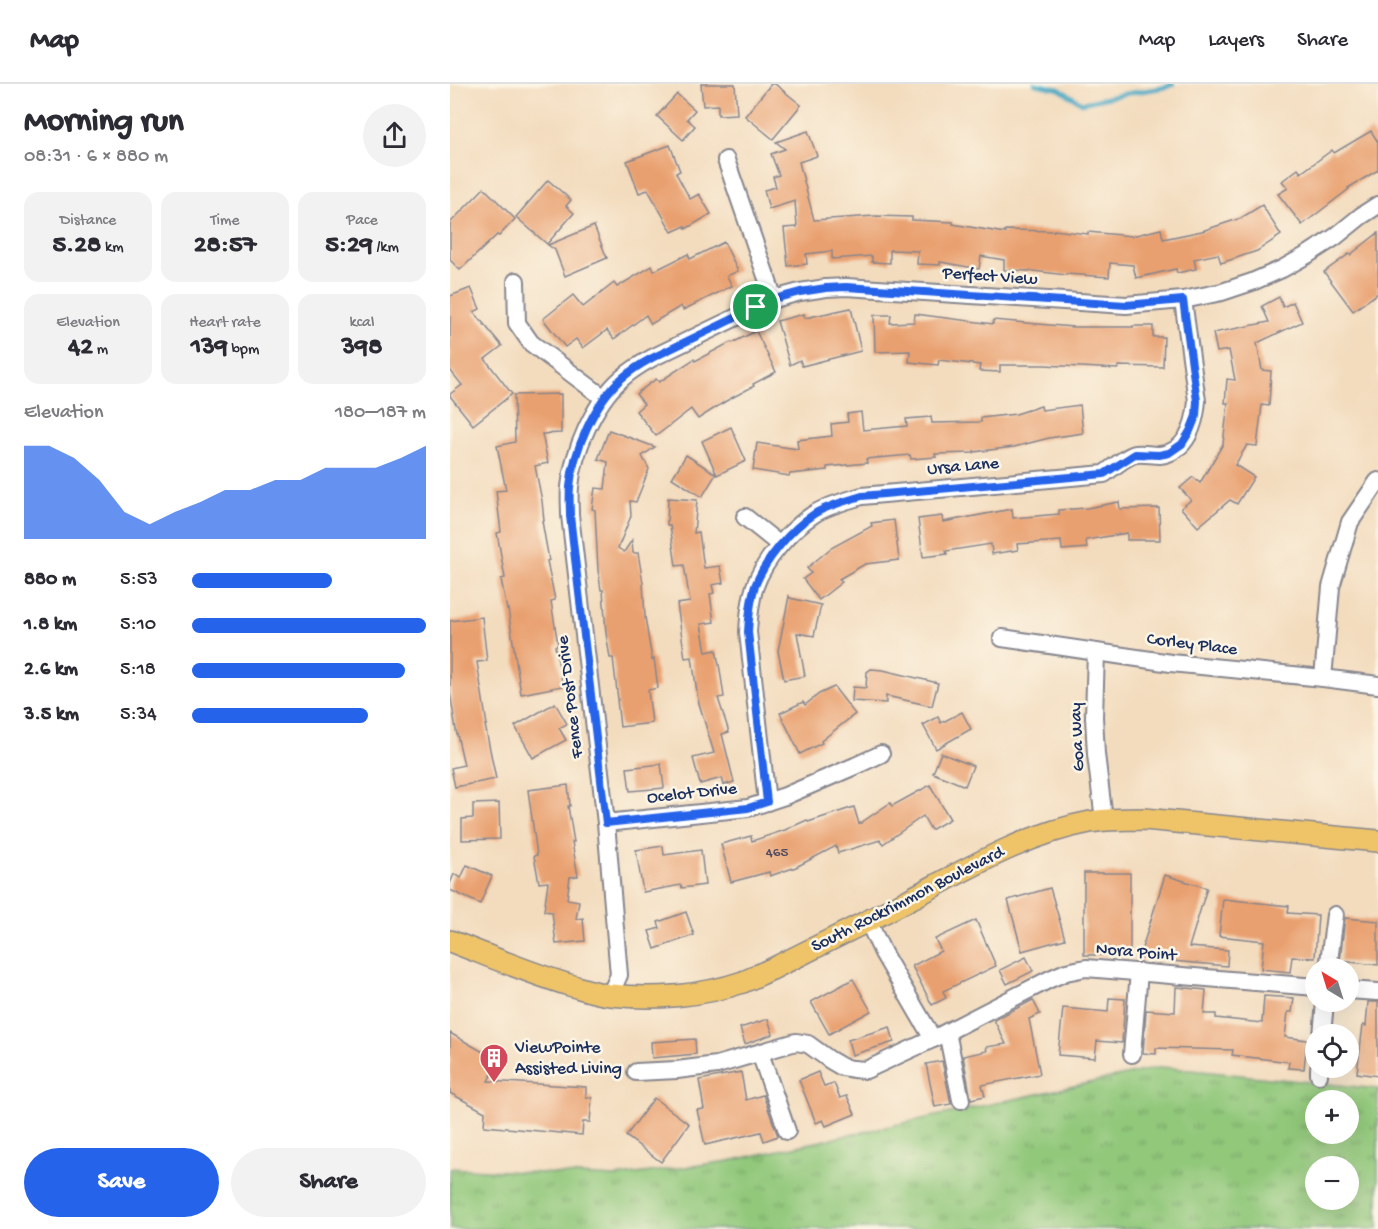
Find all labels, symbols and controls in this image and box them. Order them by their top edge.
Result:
text: Map [30,25,79,58]
text: Map [1139,29,1175,54]
text: Layers [1208,29,1264,54]
text: Share [1297,29,1348,54]
text: Morning run [24,104,184,142]
button: share [363,104,426,167]
text: 08:31 · 6 × 880 m [24,146,168,169]
text: Distance [60,212,116,231]
text: Time [210,212,240,231]
text: Pace [346,212,378,231]
text: 5.28 [52,231,101,262]
text: 28:57 [194,231,256,262]
text: 5:29 [325,231,373,262]
text: km [101,239,124,258]
text: /km [373,239,399,258]
street label: Perfect View [941,263,1038,291]
pin [730,281,781,332]
icon: arrive [739,290,772,323]
text: Elevation [56,314,120,333]
text: Heart rate [189,314,261,333]
text: kcal [350,314,374,333]
text: 42 [68,333,93,364]
text: 139 [191,333,228,364]
text: 398 [342,333,382,364]
text: m [93,341,108,360]
text: bpm [228,341,259,360]
text: Elevation [24,402,104,425]
text: 180–187 m [335,402,426,425]
street label: Ursa Lane [926,453,1001,481]
text: 880 m [24,569,76,592]
text: 5:53 [120,569,158,592]
text: 1.8 km [24,614,77,637]
text: 5:10 [120,614,156,637]
street label: Corley Place [1145,629,1239,661]
street label: Fence Post Drive [553,634,589,761]
text: 2.6 km [24,659,78,682]
text: 5:18 [120,659,156,682]
street label: Goa Way [1066,702,1090,772]
text: 3.5 km [24,704,79,727]
text: 5:34 [120,704,157,727]
street label: Ocelot Drive [646,779,739,809]
street label: South Rockrimmon Boulevard [808,842,1009,958]
house number: 465 [766,844,788,862]
street label: Nora Point [1095,939,1179,967]
north arrow [1305,958,1359,1012]
map controls [1305,958,1359,1210]
button: locate [1305,1024,1359,1078]
place label: ViewPointe Assisted Living [514,1038,622,1080]
building icon: ViewPointe Assisted Living [478,1042,510,1084]
button: + [1305,1090,1359,1144]
button: Save [24,1148,219,1217]
button: Share [231,1148,426,1217]
button: − [1305,1156,1359,1210]

